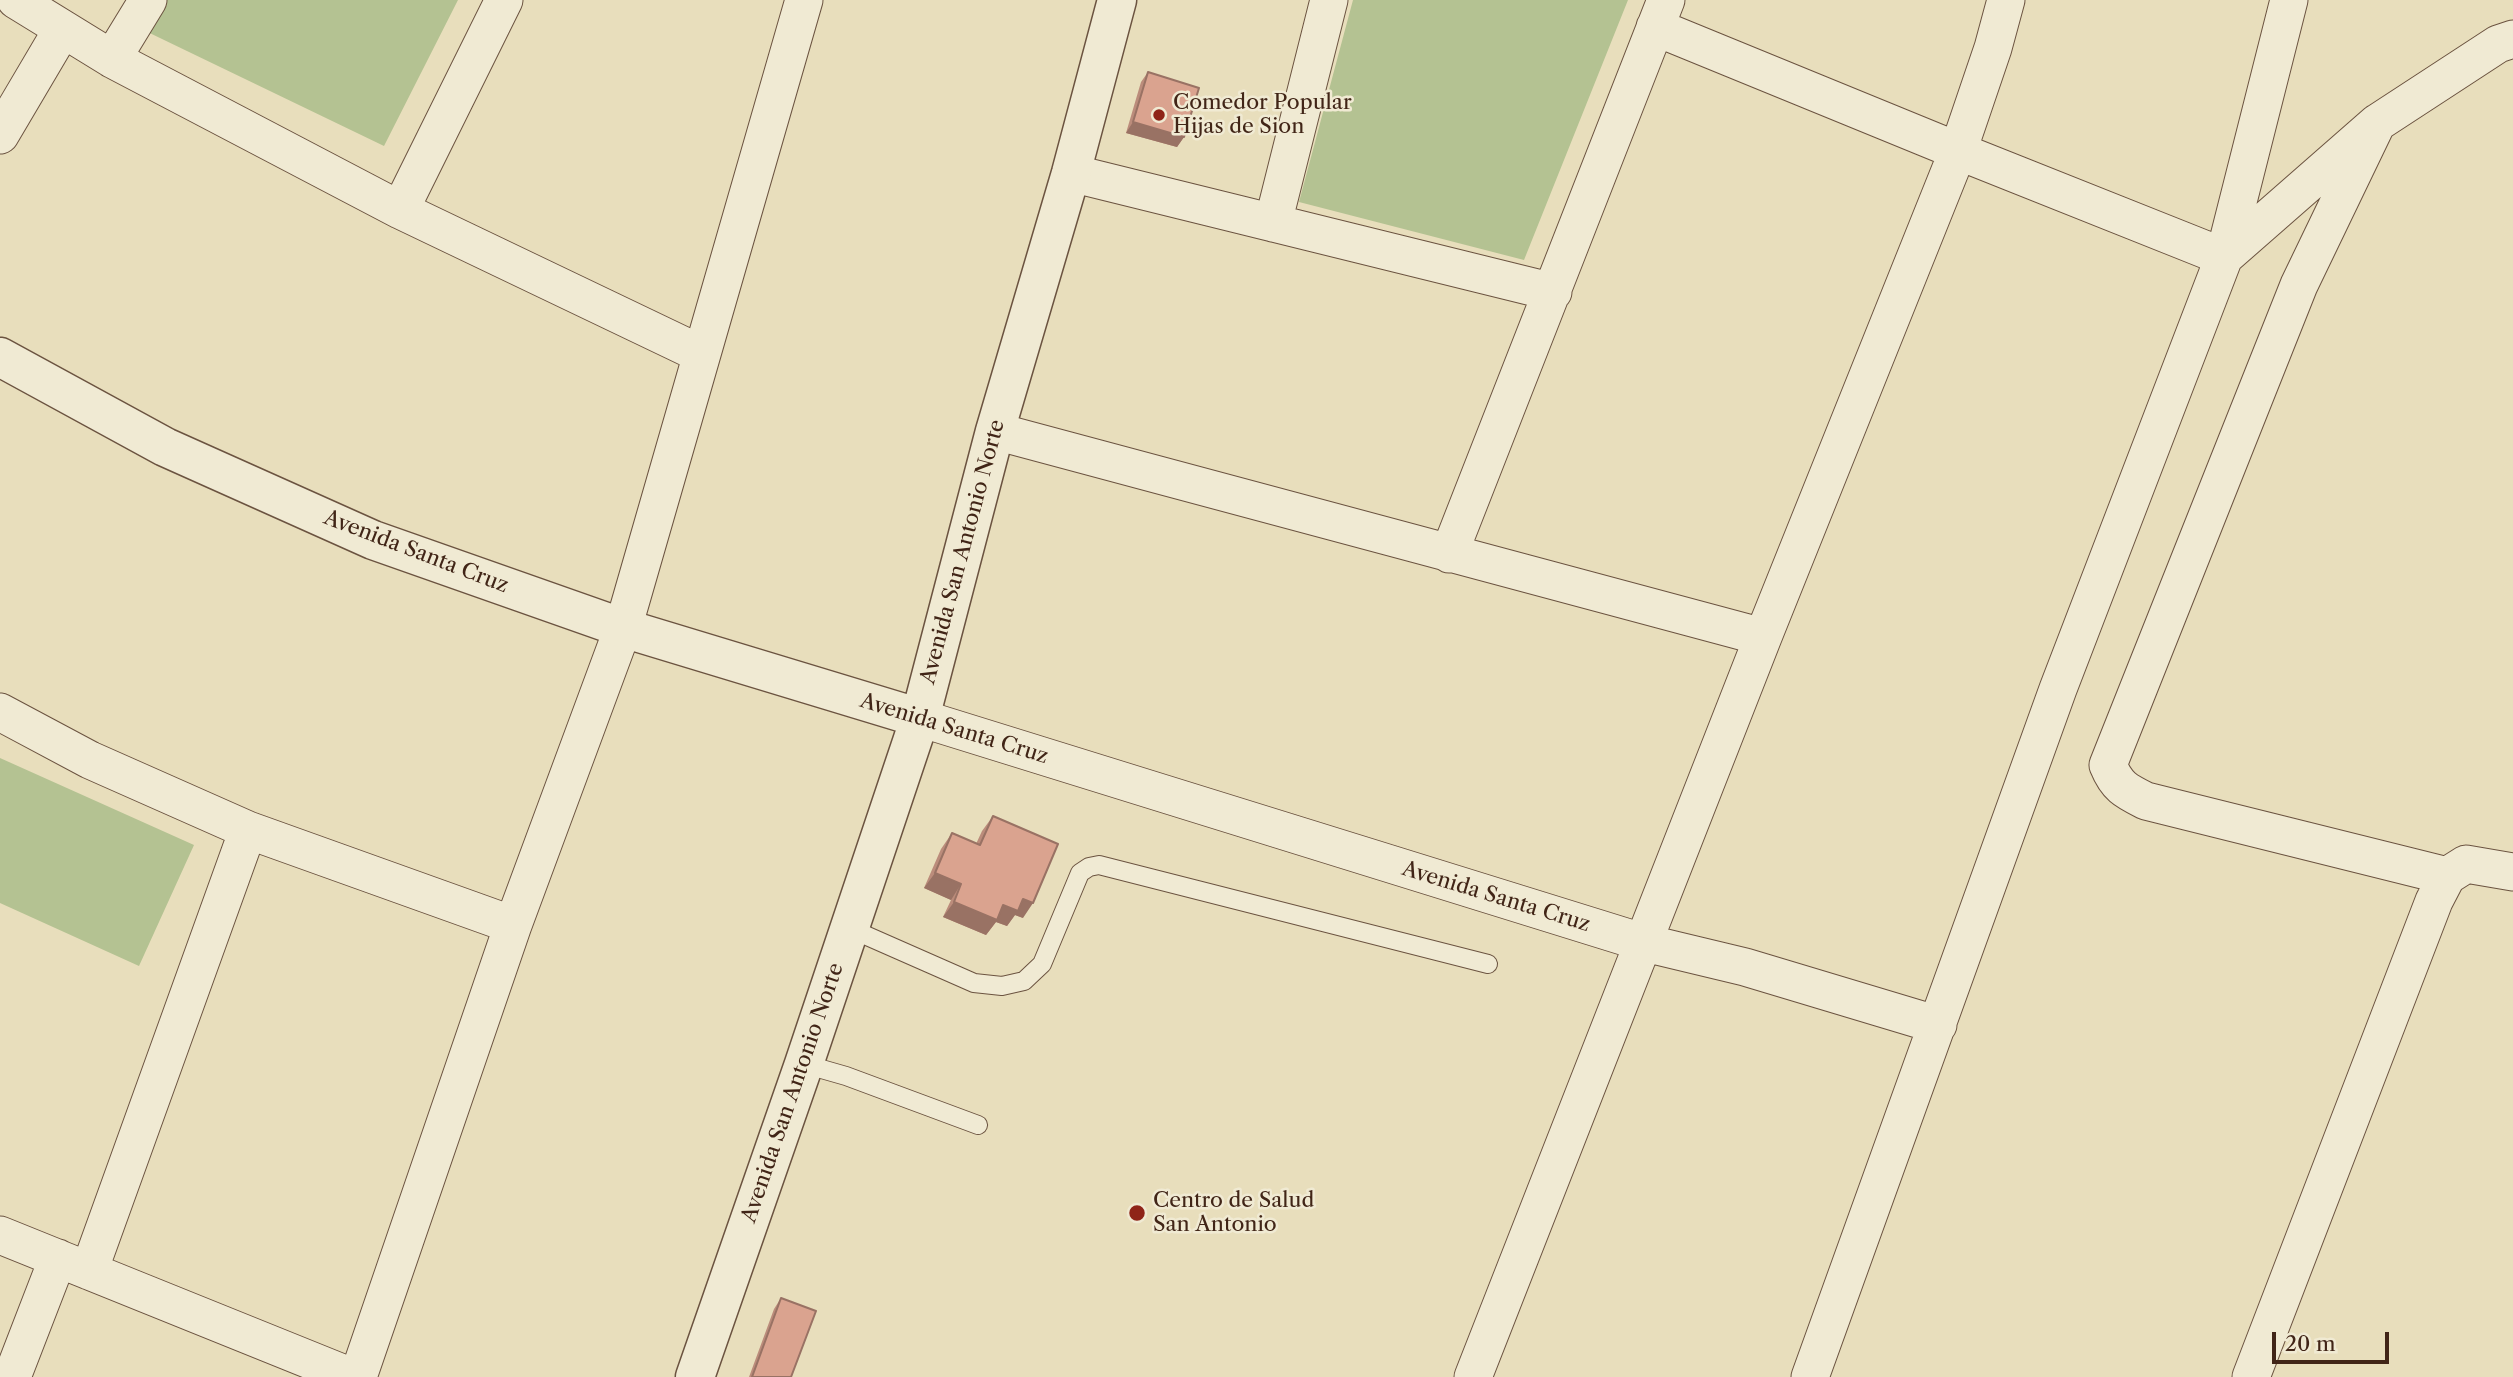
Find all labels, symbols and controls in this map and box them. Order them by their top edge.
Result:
place label: Comedor Popular Hijas de Sion [1173,90,1352,140]
marker: Comedor Popular Hijas de Sion [1151,107,1167,123]
street label: Avenida San Antonio Norte [916,417,1010,687]
street label: Avenida Santa Cruz [320,505,512,599]
street label: Avenida Santa Cruz [857,688,1051,770]
street label: Avenida Santa Cruz [1399,856,1593,938]
street label: Avenida San Antonio Norte [737,960,849,1226]
place label: Centro de Salud San Antonio [1153,1188,1314,1238]
marker: Centro de Salud San Antonio [1127,1203,1147,1223]
scale bar [2275,1318,2392,1362]
text: 20 m [2285,1331,2336,1356]

